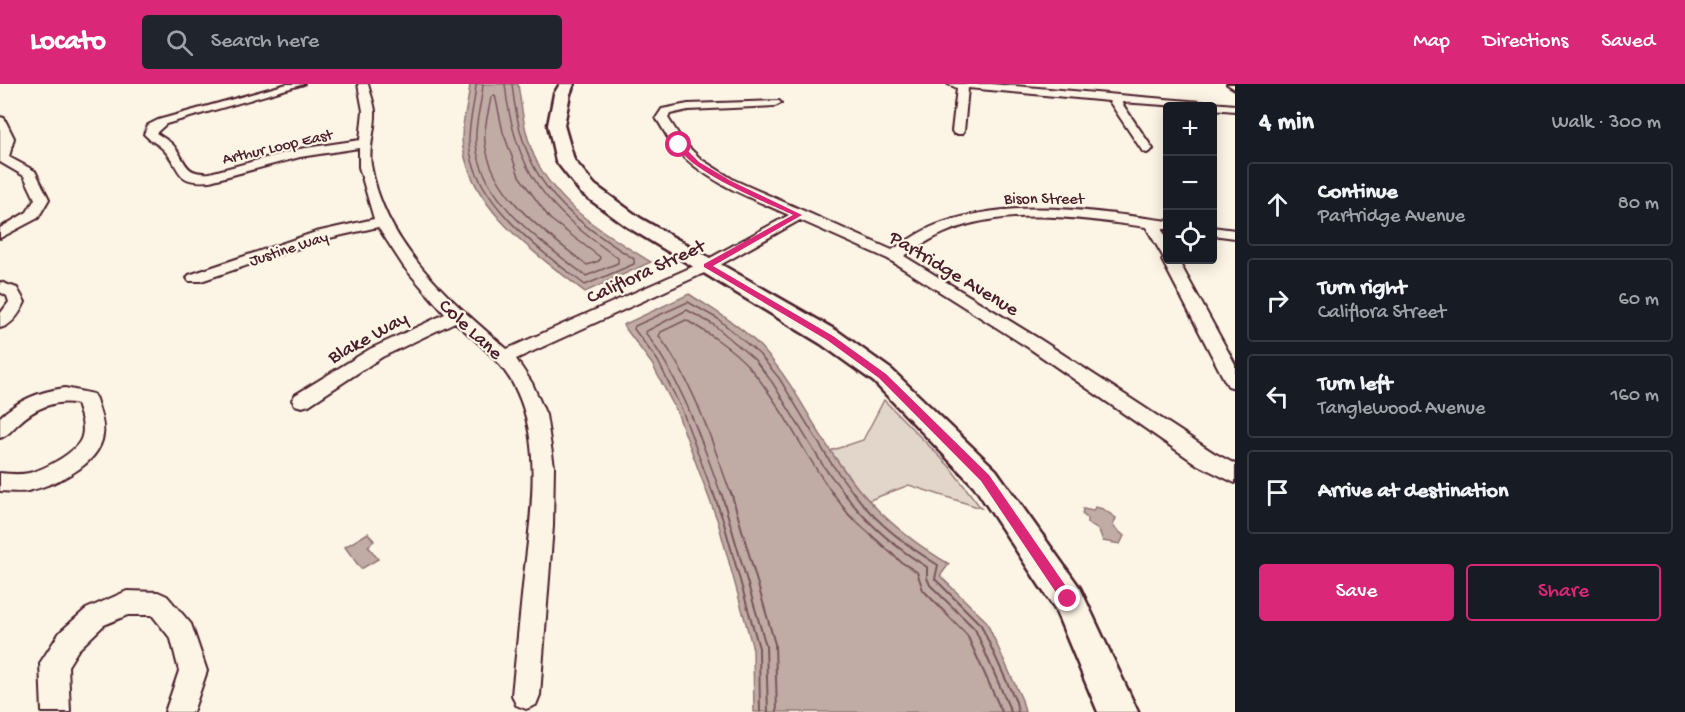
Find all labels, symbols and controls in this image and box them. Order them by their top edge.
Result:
search box [142,15,562,69]
text: Locato [30,26,106,59]
icon: search [163,26,196,59]
text: Search here [211,29,319,55]
text: Map [1413,30,1450,55]
text: Directions [1483,30,1568,55]
text: Saved [1601,30,1655,55]
map controls [1163,102,1217,264]
button: + [1163,102,1217,156]
text: 4 min [1259,108,1314,139]
text: Walk · 300 m [1552,112,1661,135]
street label: Arthur Loop East [221,126,336,170]
route start [665,131,691,157]
button: − [1163,156,1217,210]
text: Continue [1318,180,1398,206]
icon: ahead [1261,188,1294,221]
street label: Bison Street [1003,191,1085,210]
text: 80 m [1618,193,1659,216]
text: Partridge Avenue [1318,206,1465,229]
button: locate [1163,210,1217,264]
street label: Partridge Avenue [883,227,1023,323]
street label: Justine Way [247,229,331,272]
street label: Califlora Street [584,235,711,311]
text: Turn right [1318,276,1406,302]
icon: right [1261,284,1294,317]
text: 60 m [1619,289,1659,312]
street label: Cole Lane [433,295,507,366]
text: Califlora Street [1318,302,1446,325]
street label: Blake Way [324,308,413,371]
text: Turn left [1318,372,1392,398]
icon: left [1261,380,1294,413]
text: 160 m [1610,385,1659,408]
text: Tanglewood Avenue [1318,398,1485,421]
icon: arrive [1261,476,1294,509]
text: Arrive at destination [1318,479,1508,505]
button: Save [1259,564,1454,621]
button: Share [1466,564,1661,621]
route end [1054,585,1080,611]

